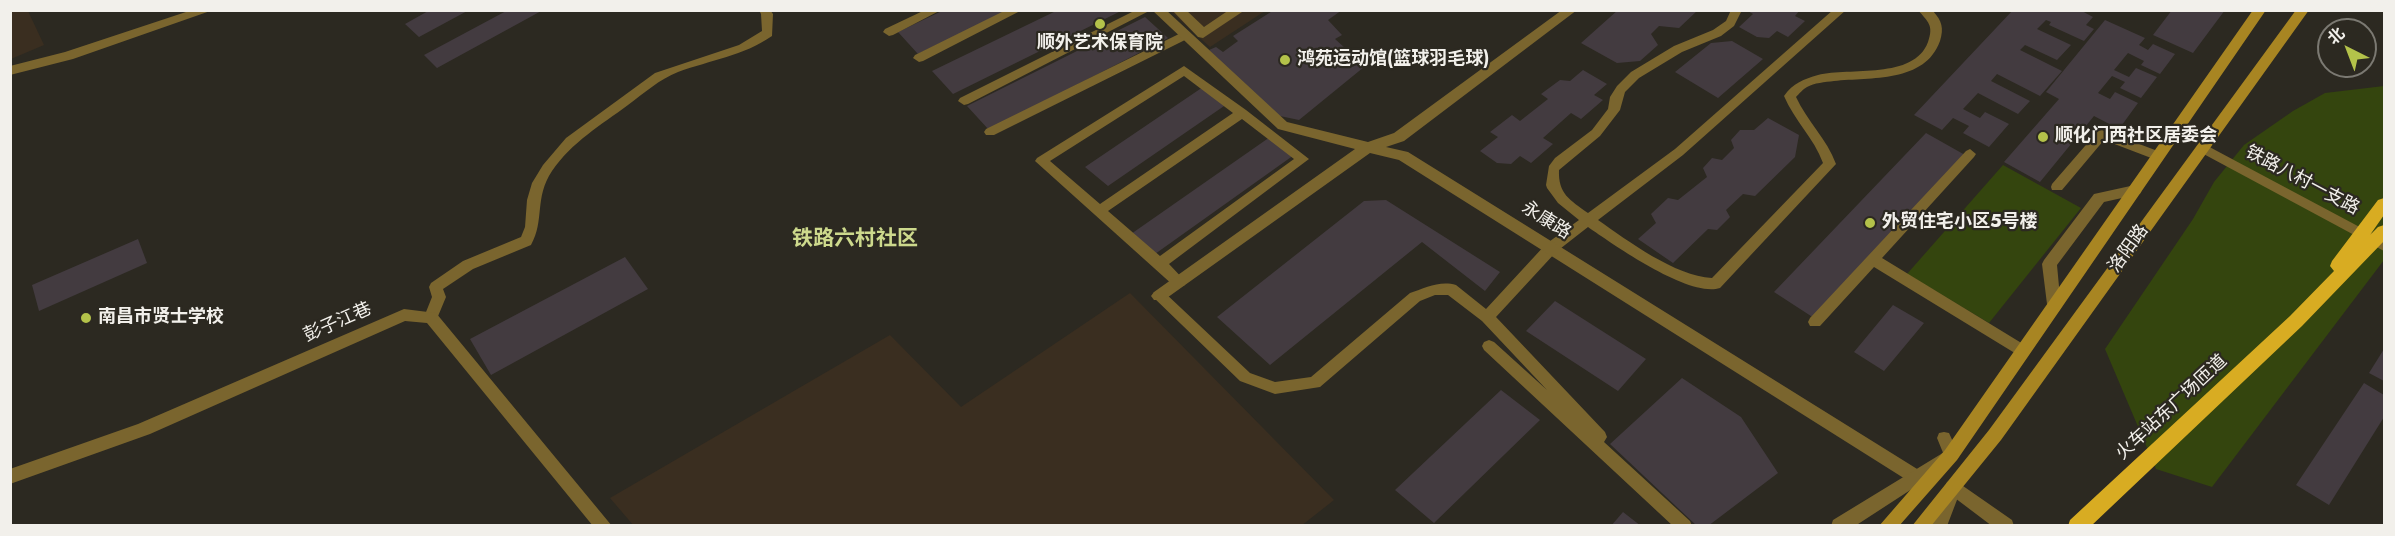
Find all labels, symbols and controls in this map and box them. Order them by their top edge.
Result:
marker: 顺外艺术保育院 [1093,17,1107,31]
north arrow [2317,18,2377,78]
text: 北 [2322,22,2350,50]
place label: 顺外艺术保育院 [1037,33,1163,55]
place label: 鸿苑运动馆(篮球羽毛球) [1297,49,1489,71]
marker: 鸿苑运动馆(篮球羽毛球) [1278,53,1292,67]
place label: 顺化门西社区居委会 [2055,126,2217,148]
marker: 顺化门西社区居委会 [2036,130,2050,144]
street label: 铁路八村一支路 [2241,142,2363,220]
street label: 永康路 [1517,198,1575,244]
place label: 外贸住宅小区5号楼 [1882,212,2038,234]
marker: 外贸住宅小区5号楼 [1863,216,1877,230]
street label: 洛阳路 [2104,221,2154,277]
district label: 铁路六村社区 [792,227,918,253]
street label: 彭子江巷 [301,298,375,348]
place label: 南昌市贤士学校 [98,307,224,329]
marker: 南昌市贤士学校 [79,311,93,325]
street label: 火车站东广场匝道 [2112,351,2232,465]

